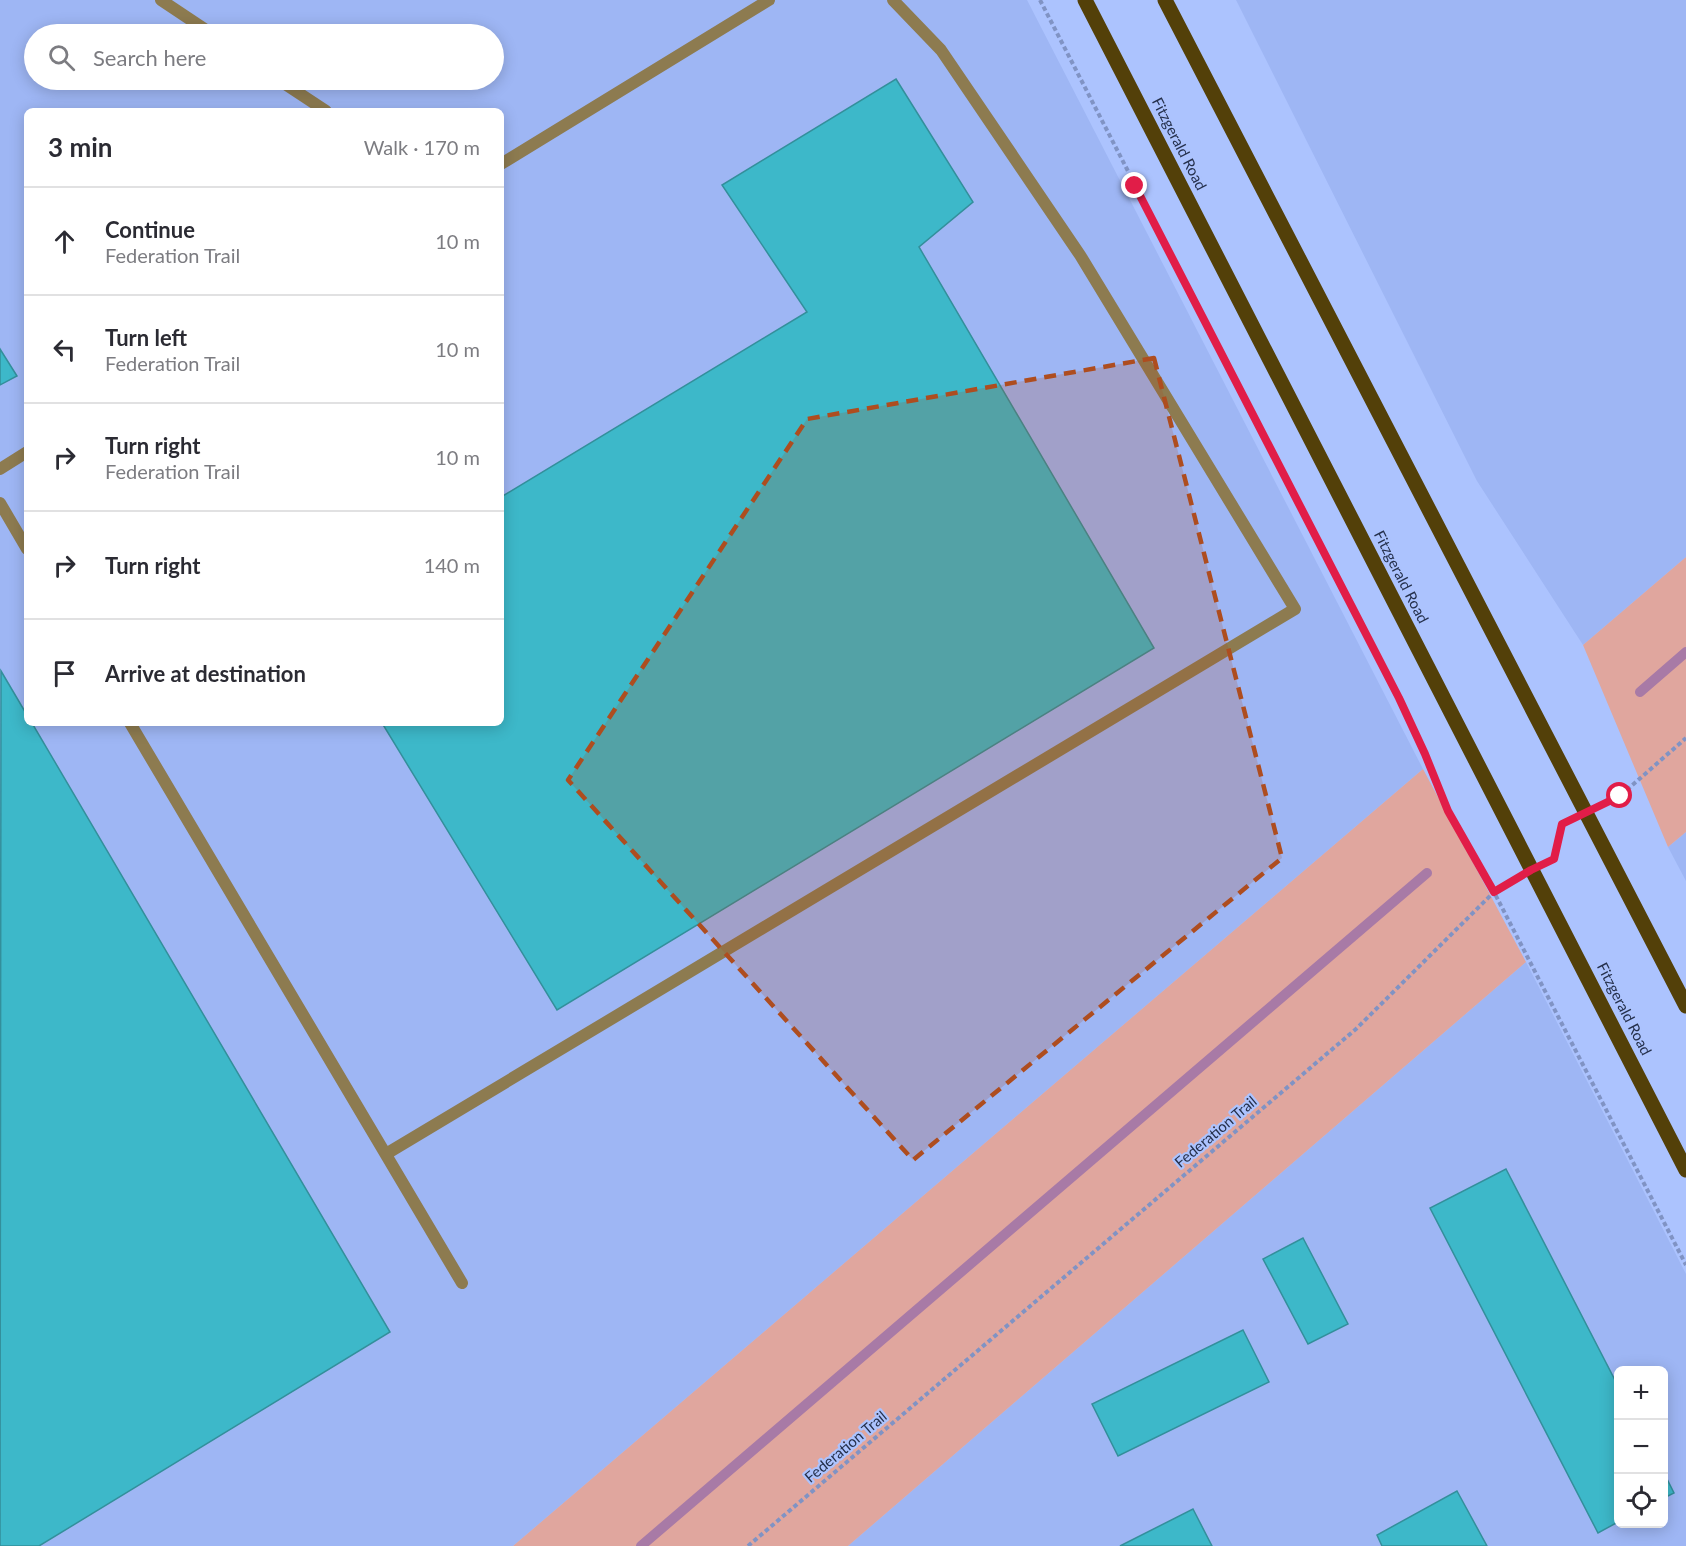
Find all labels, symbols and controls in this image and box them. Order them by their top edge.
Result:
search box [24,24,504,90]
icon: search [45,41,78,74]
text: Search here [93,44,206,71]
street label: Fitzgerald Road [1149,94,1211,193]
text: 3 min [48,131,112,163]
text: Walk · 170 m [364,135,480,159]
route end [1121,172,1147,198]
text: Continue [105,216,195,243]
icon: ahead [48,225,81,258]
text: 10 m [435,229,480,253]
text: Federation Trail [105,243,240,267]
text: Turn left [105,324,187,351]
icon: left [48,333,81,366]
text: 10 m [435,337,480,361]
text: Federation Trail [105,351,240,375]
text: Turn right [105,432,200,459]
icon: right [48,441,81,474]
text: 10 m [435,445,480,469]
text: Federation Trail [105,459,240,483]
street label: Fitzgerald Road [1371,527,1433,626]
icon: right [48,549,81,582]
text: Turn right [105,552,200,579]
text: 140 m [424,553,480,577]
icon: arrive [48,657,81,690]
text: Arrive at destination [105,660,306,687]
route start [1606,782,1632,808]
street label: Fitzgerald Road [1594,959,1656,1058]
street label: Federation Trail [1171,1092,1260,1171]
map controls [1614,1366,1668,1528]
button: + [1614,1366,1668,1420]
street label: Federation Trail [801,1407,890,1486]
button: − [1614,1420,1668,1474]
button: locate [1614,1474,1668,1528]

